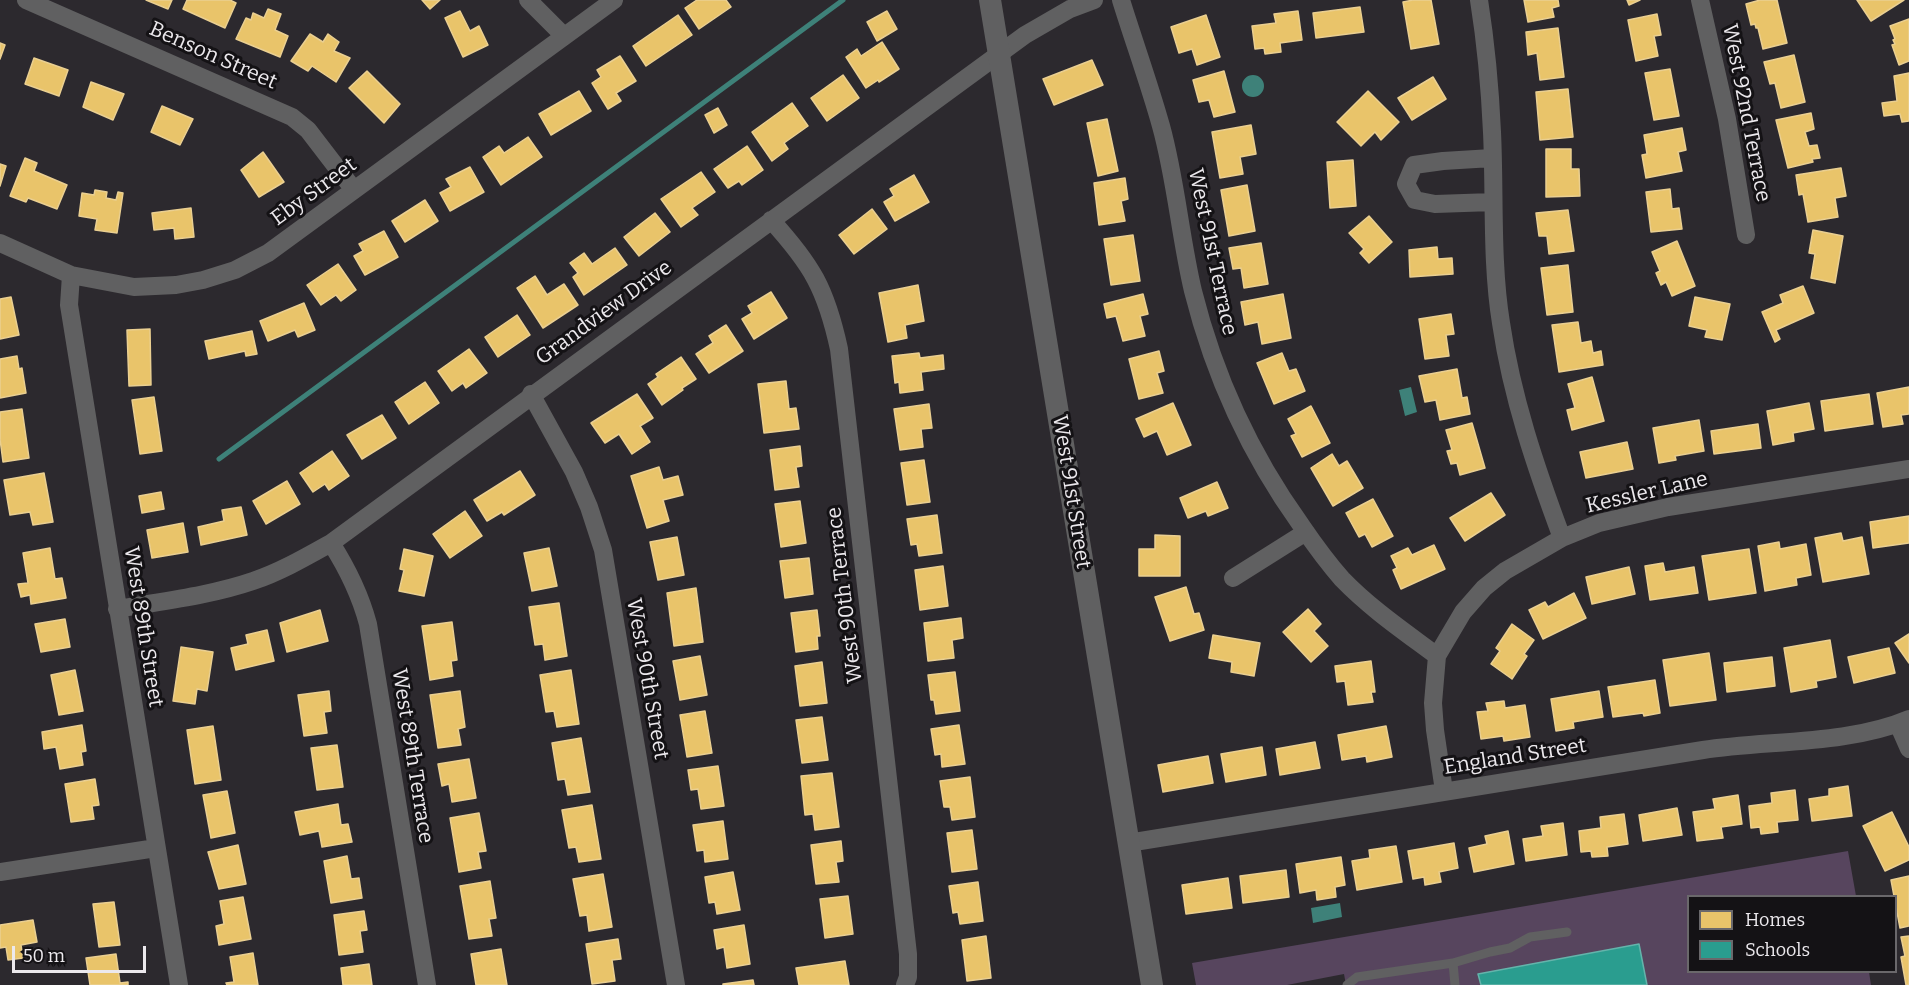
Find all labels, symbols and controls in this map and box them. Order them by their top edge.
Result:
street label: Benson Street [145,17,281,95]
street label: West 92nd Terrace [1716,22,1776,204]
street label: Eby Street [266,153,362,231]
street label: West 91st Terrace [1182,166,1242,338]
street label: Grandview Drive [531,255,677,371]
street label: West 91st Street [1046,413,1096,571]
street label: Kessler Lane [1584,467,1710,519]
street label: West 90th Terrace [822,505,868,685]
street label: West 89th Street [118,545,168,709]
street label: West 90th Street [620,597,674,761]
street label: West 89th Terrace [386,667,438,845]
street label: England Street [1442,733,1588,781]
legend [1687,895,1897,973]
text: Homes [1745,909,1805,931]
scale bar [15,934,148,972]
text: Schools [1745,939,1810,961]
text: 50 m [23,945,65,967]

